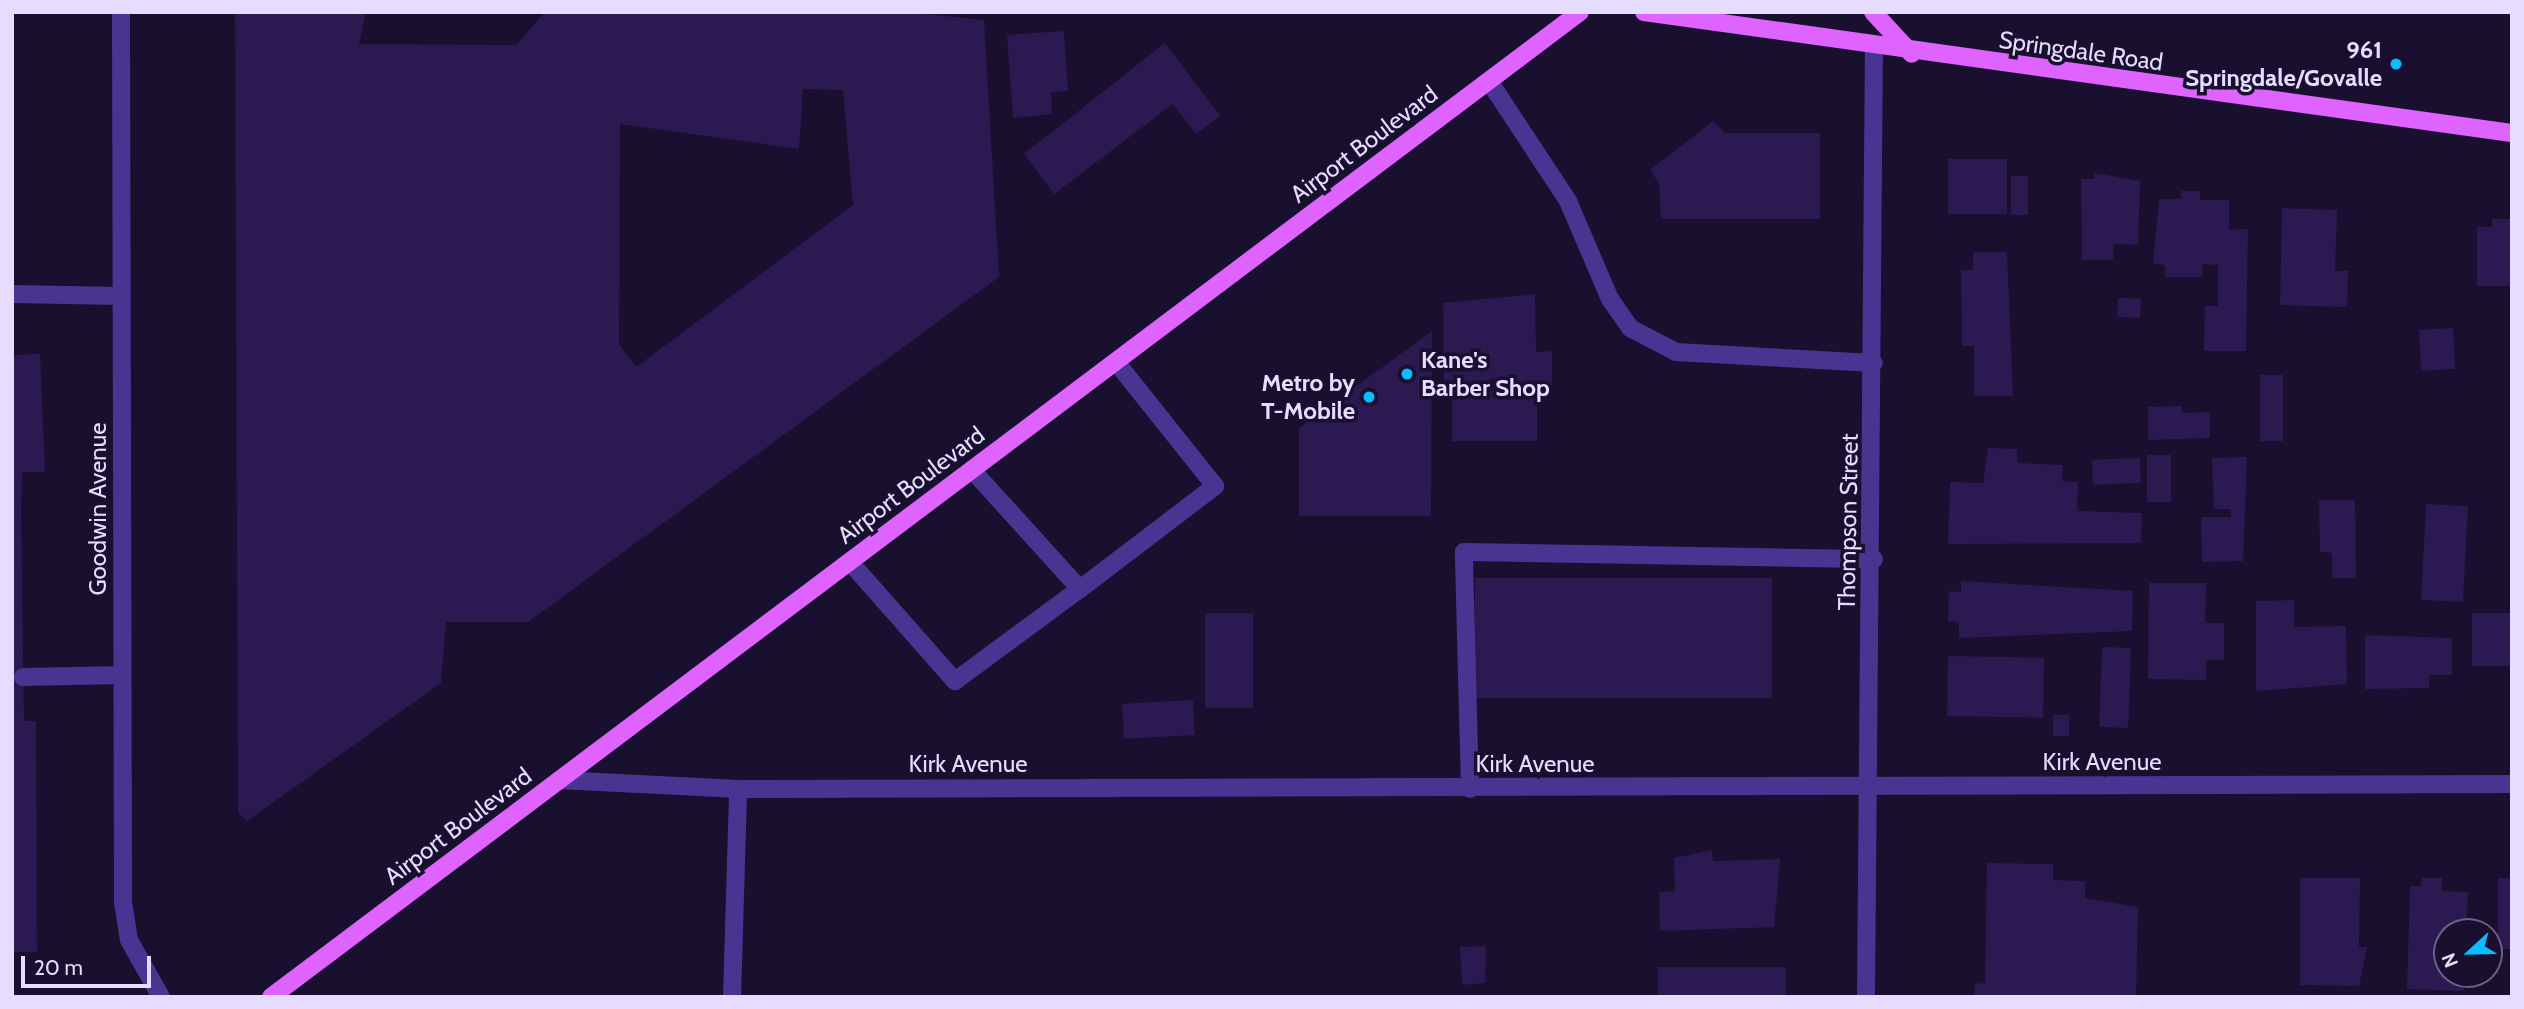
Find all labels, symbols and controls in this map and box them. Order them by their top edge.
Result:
street label: Springdale Road [1997,25,2165,77]
place label: 961 Springdale/Govalle [2185,36,2382,92]
marker: 961 Springdale/Govalle [2388,56,2404,72]
street label: Airport Boulevard [1285,79,1443,209]
place label: Kane's Barber Shop [1421,346,1550,402]
marker: Kane's Barber Shop [1399,366,1415,382]
place label: Metro by T-Mobile [1261,369,1355,425]
marker: Metro by T-Mobile [1361,389,1377,405]
street label: Airport Boulevard [832,420,990,550]
street label: Goodwin Avenue [84,422,112,596]
street label: Thompson Street [1832,433,1864,611]
street label: Kirk Avenue [2042,748,2162,776]
street label: Kirk Avenue [908,750,1028,778]
street label: Kirk Avenue [1475,750,1595,778]
street label: Airport Boulevard [379,761,537,891]
north arrow [2433,918,2503,988]
scale bar [24,942,154,986]
text: N [2437,950,2463,971]
text: 20 m [34,955,83,980]

